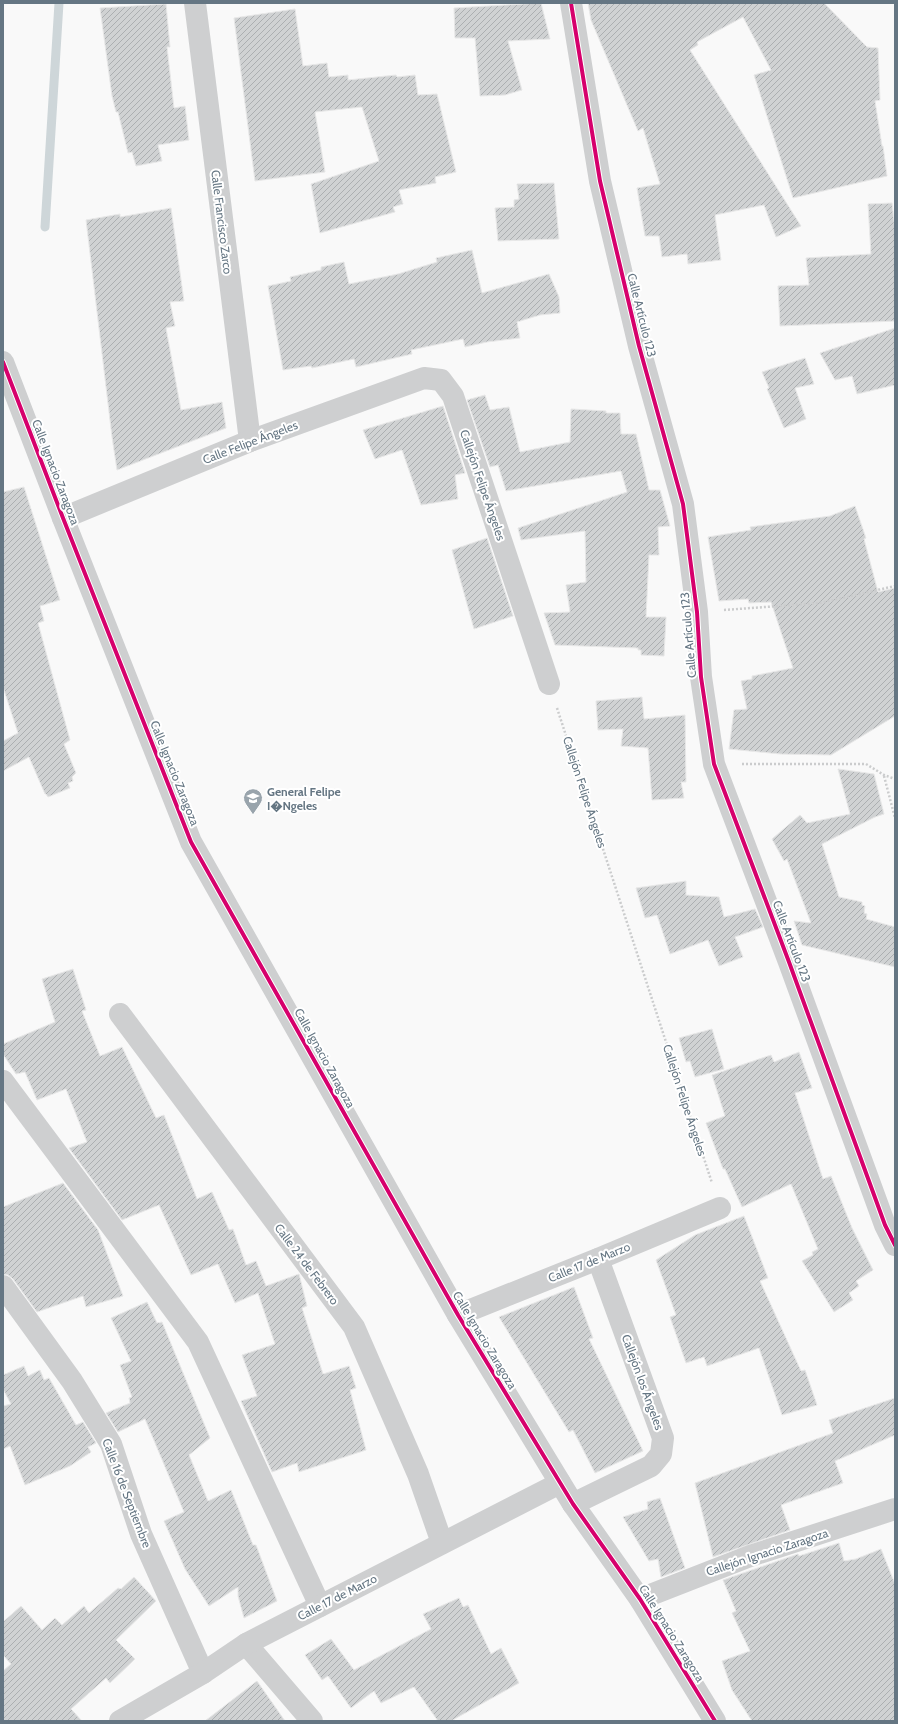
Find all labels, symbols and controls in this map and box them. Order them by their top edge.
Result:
street label: Calle Francisco Zarco [208,169,236,275]
street label: Calle Artículo 123 [624,272,660,358]
street label: Calle Ignacio Zaragoza [29,417,83,527]
street label: Calle Felipe Ángeles [200,417,300,467]
street label: Callejón Felipe Ángeles [457,428,509,542]
street label: Calle Artículo 123 [677,592,699,678]
street label: Calle Ignacio Zaragoza [147,718,203,828]
street label: Callejón Felipe Ángeles [560,734,610,850]
place label: General Felipe I�Ngeles [267,784,341,813]
school or university icon: General Felipe I�Ngeles [242,787,264,815]
street label: Calle Artículo 123 [770,898,814,984]
street label: Calle Ignacio Zaragoza [291,1005,359,1111]
street label: Callejón Felipe Ángeles [660,1042,710,1158]
street label: Calle 24 de Febrero [272,1221,343,1308]
street label: Calle 17 de Marzo [546,1239,633,1285]
street label: Calle Ignacio Zaragoza [450,1288,520,1392]
street label: Callejón los Ángeles [619,1332,667,1432]
street label: Calle 16 de Septiembre [99,1436,155,1550]
street label: Callejón Ignacio Zaragoza [704,1525,830,1579]
street label: Calle 17 de Marzo [295,1570,380,1623]
street label: Calle Ignacio Zaragoza [636,1582,708,1685]

